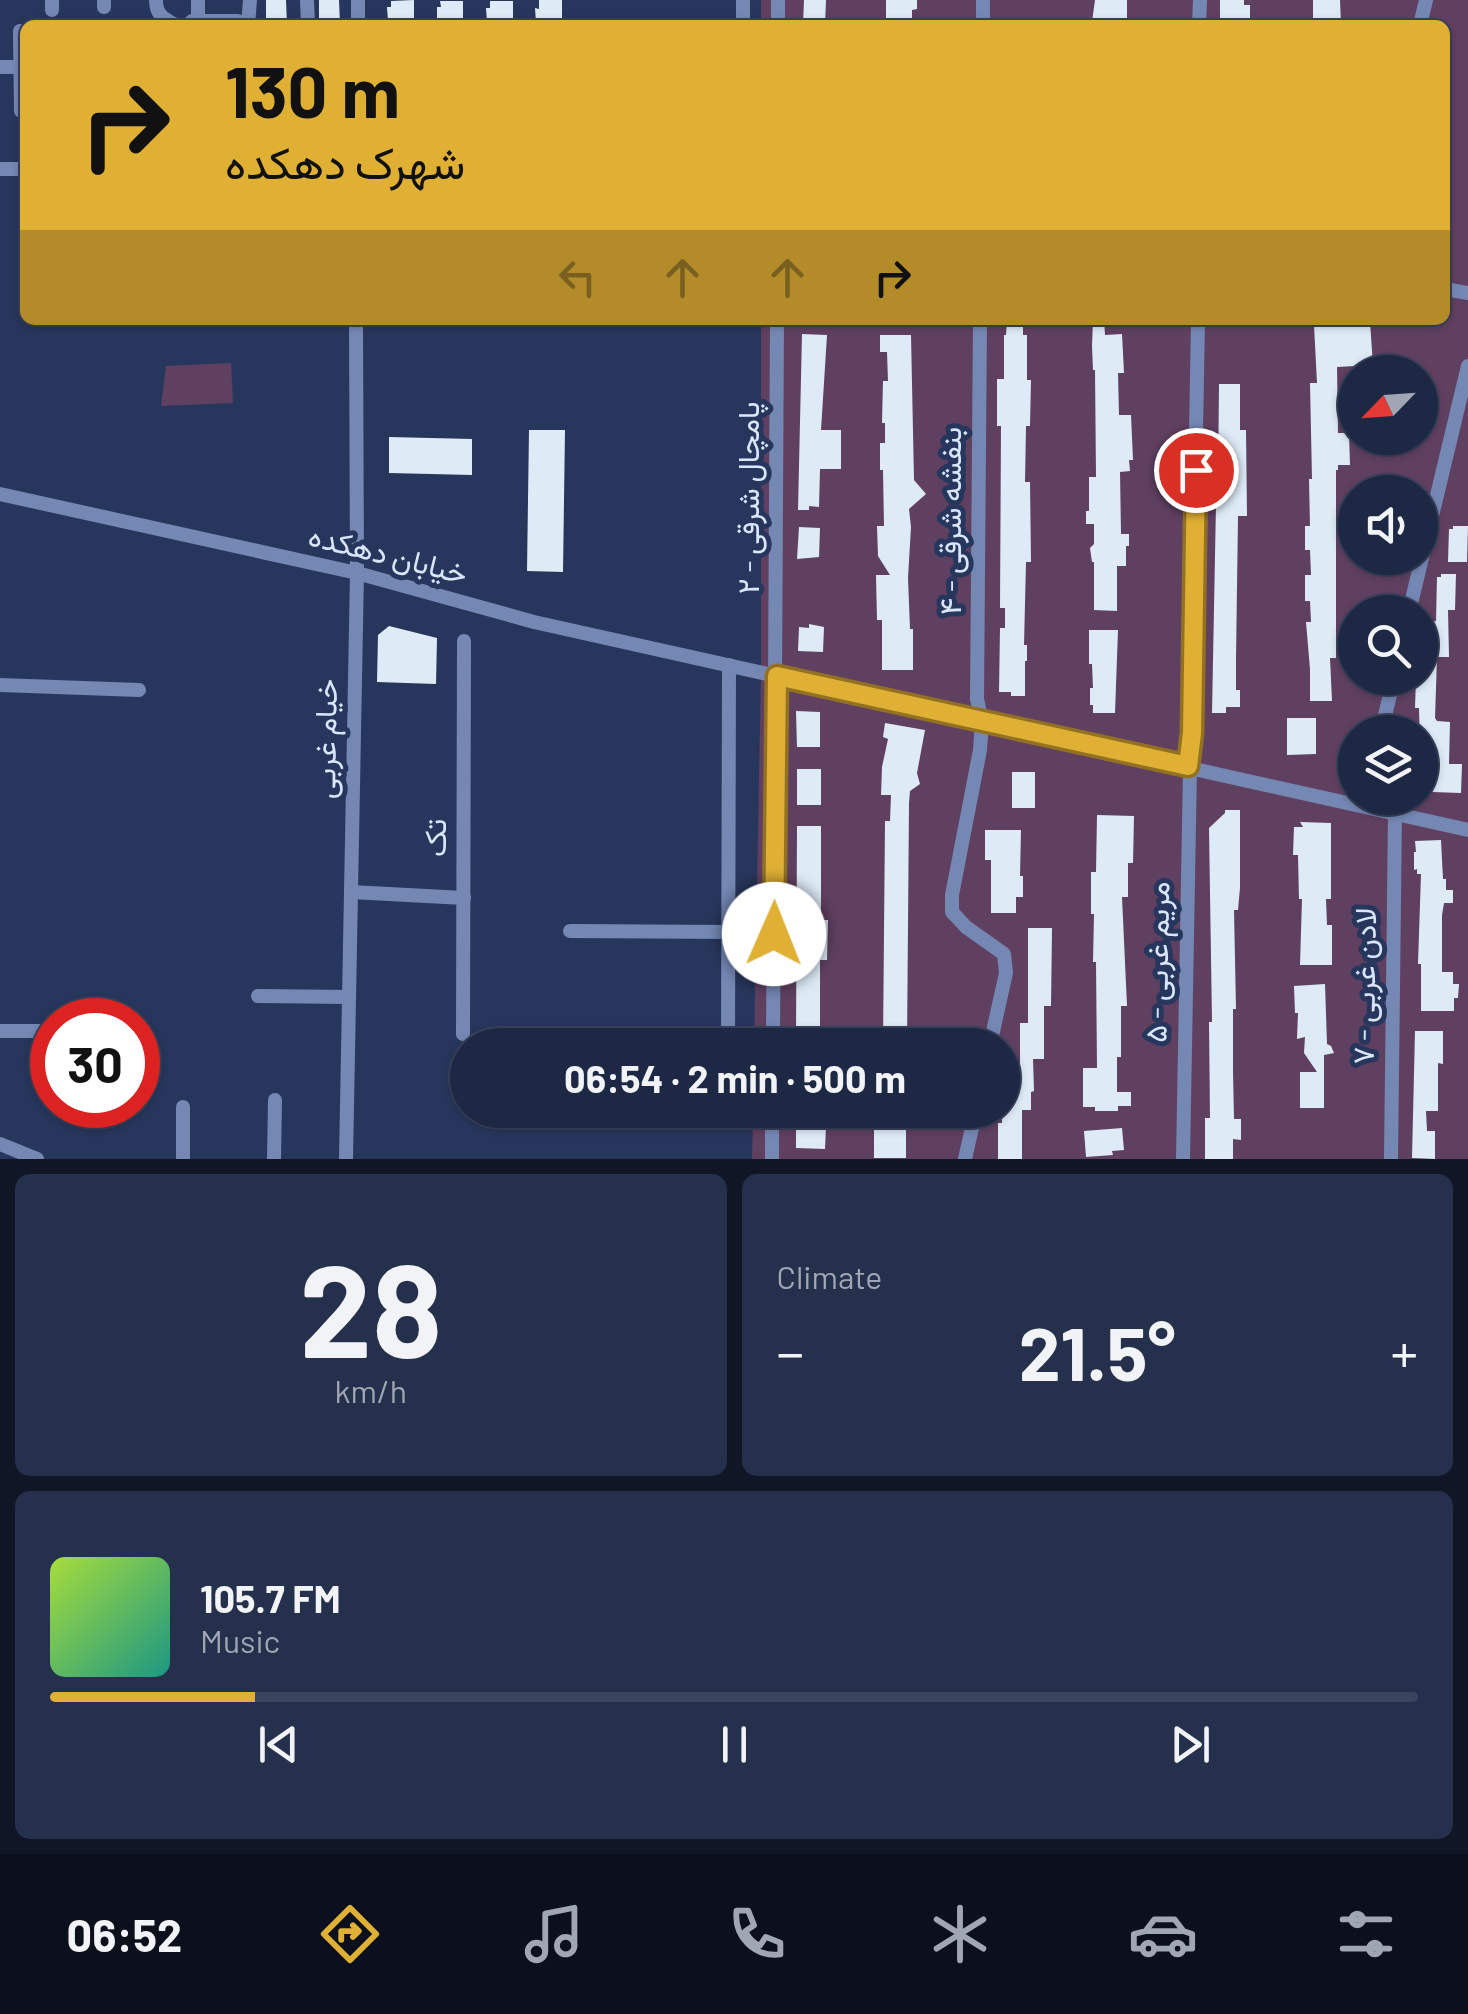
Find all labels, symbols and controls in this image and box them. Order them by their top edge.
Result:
text: 130 m [225,48,400,132]
icon: right [60,60,190,190]
text: شهرک دهکده [225,134,465,188]
icon: left [550,250,605,305]
icon: ahead [655,250,710,305]
icon: ahead [760,250,815,305]
icon: right [865,250,920,305]
north arrow [1338,355,1438,455]
map controls [1338,355,1438,815]
street label: پامچال شرقی - ۲ [729,402,769,594]
street label: بنفشه شرقی - ۴ [931,427,969,615]
pin [1154,428,1239,513]
icon: arrive [1169,443,1224,498]
button: sound [1338,475,1438,575]
street label: خیابان دهکده [305,516,472,591]
button: search [1338,595,1438,695]
street label: خیام غربی [305,679,346,799]
button: layers [1338,715,1438,815]
street label: تک [416,819,452,857]
street label: مریم غربی - ۵ [1137,881,1178,1043]
position arrow [722,882,826,986]
street label: لادن غربی - ۷ [1344,907,1384,1065]
speed limit sign: 30 [30,998,160,1128]
text: 06:54 · 2 min · 500 m [564,1055,906,1101]
text: 28 [299,1228,442,1384]
text: Climate [777,1257,882,1295]
text: 21.5° [1019,1306,1176,1396]
text: − [777,1318,804,1384]
text: + [1390,1318,1418,1384]
text: km/h [335,1371,407,1409]
text: 105.7 FM [200,1575,341,1621]
text: Music [200,1621,280,1659]
icon: previous [251,1717,306,1772]
icon: pause [707,1717,762,1772]
icon: next [1163,1717,1218,1772]
icon: directions [315,1899,385,1969]
icon: music [519,1899,589,1969]
icon: phone [722,1899,792,1969]
icon: climate [925,1899,995,1969]
icon: car [1128,1899,1198,1969]
icon: filters [1331,1899,1401,1969]
text: 06:52 [67,1907,182,1961]

